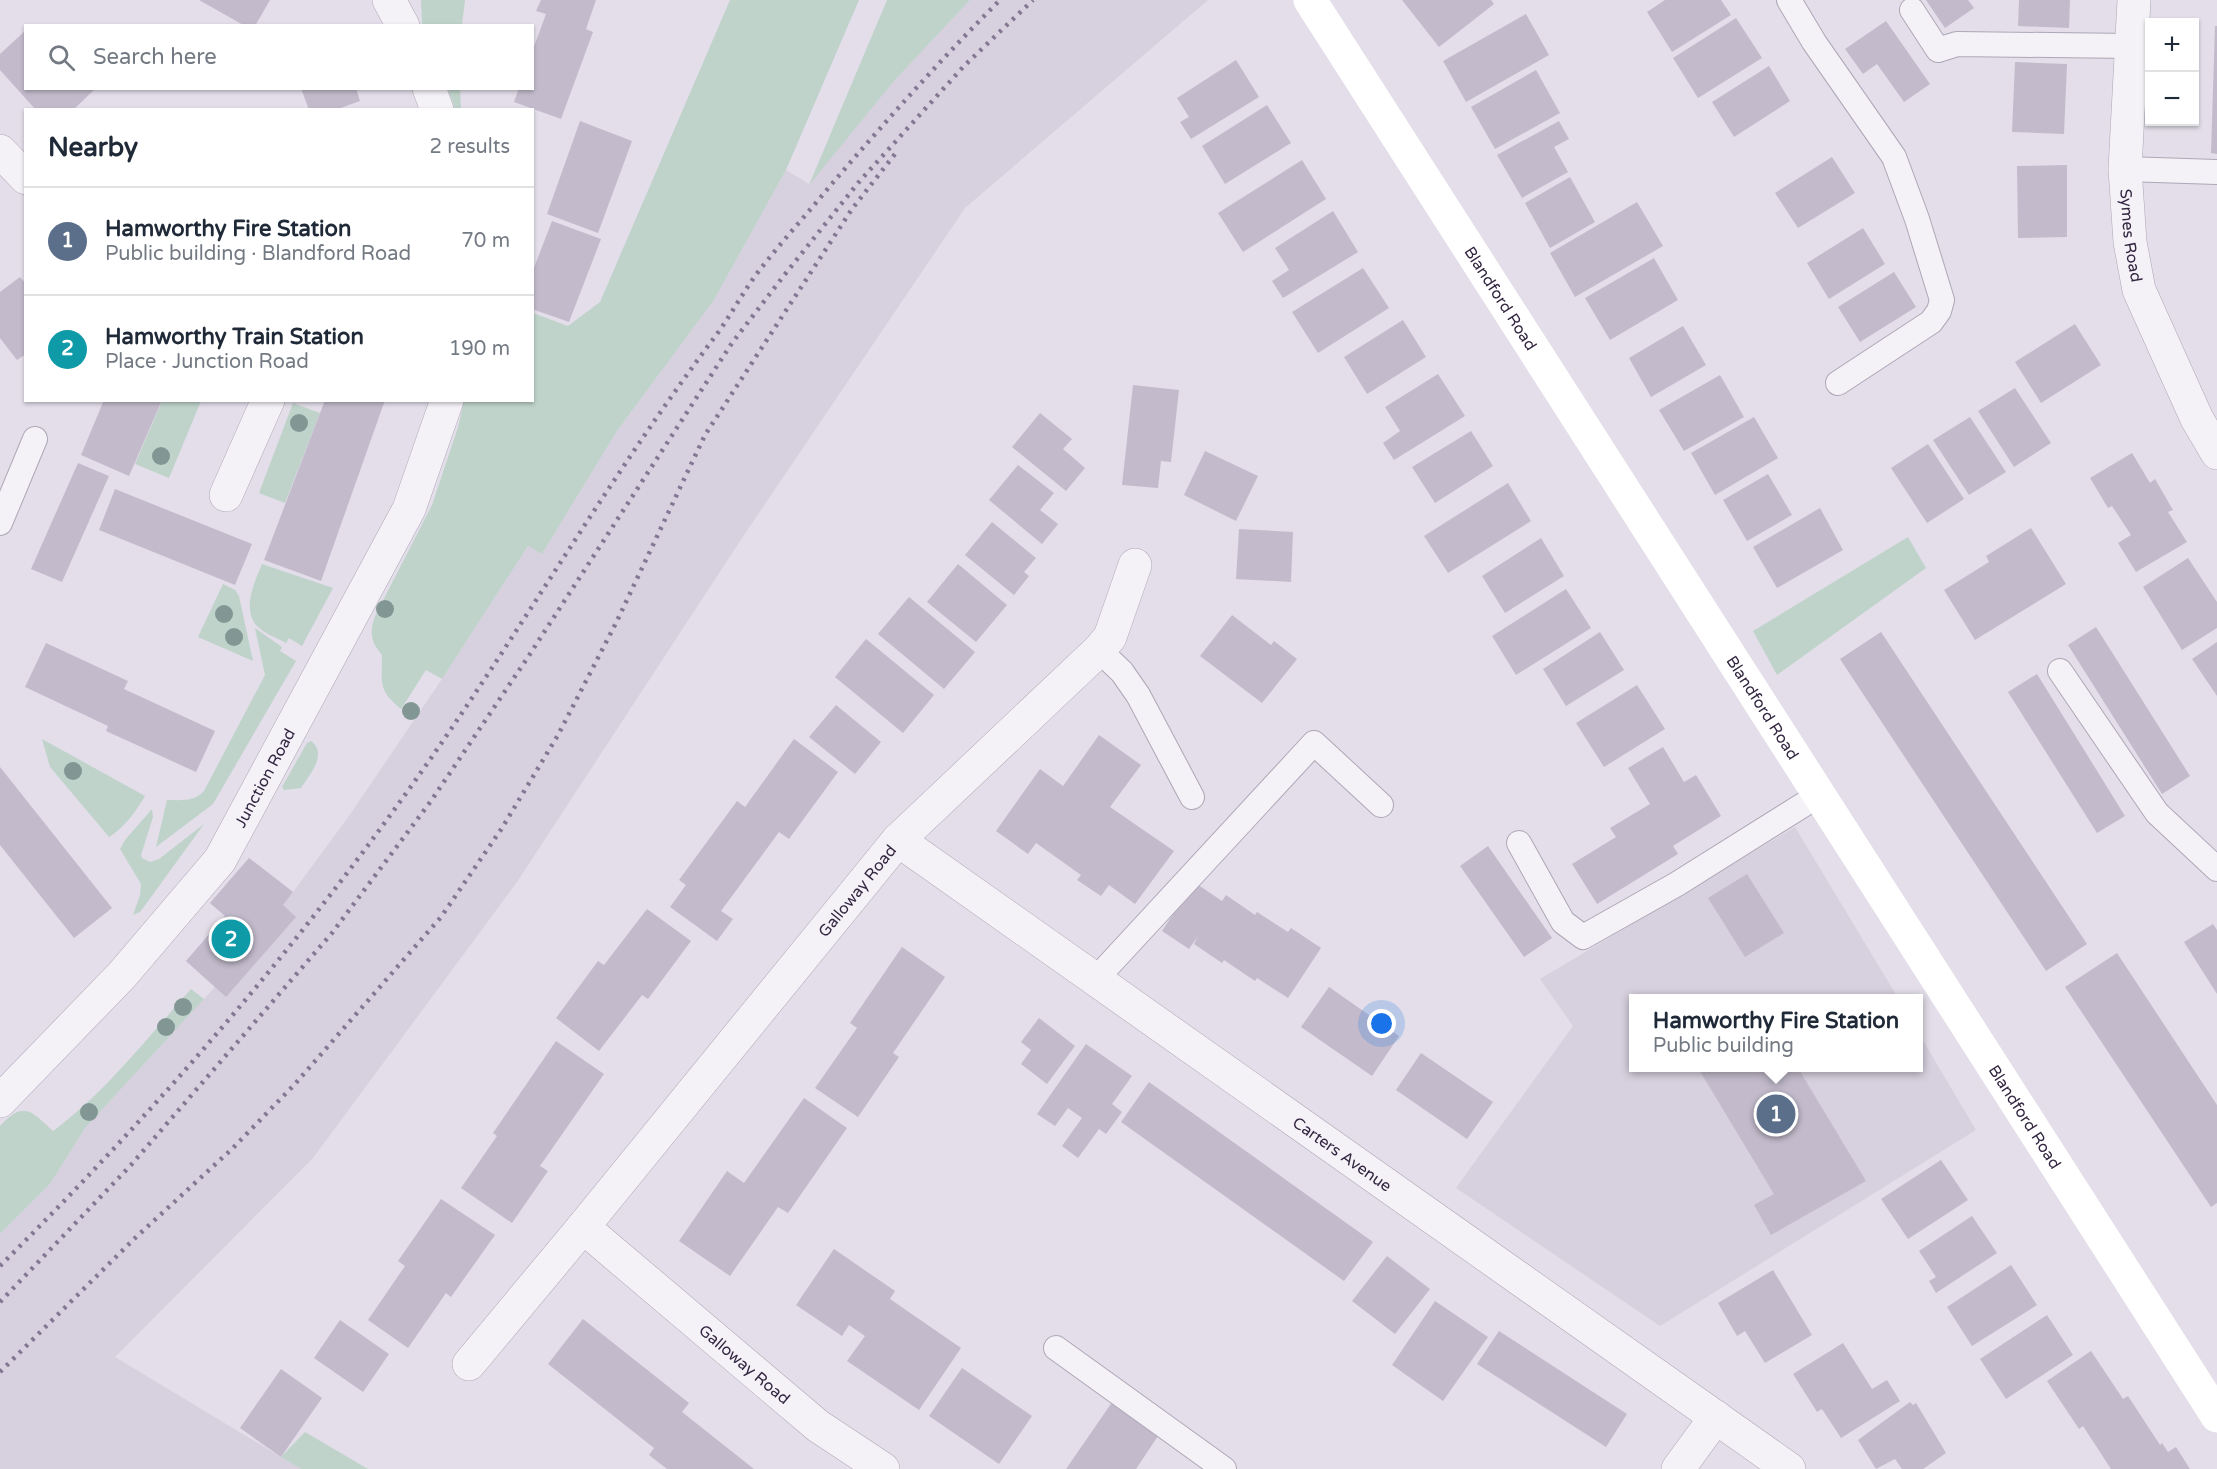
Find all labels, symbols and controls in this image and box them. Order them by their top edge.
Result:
map controls [2145,18,2199,126]
button: + [2145,18,2199,72]
search box [24,24,534,90]
icon: search [45,41,78,74]
text: Search here [93,44,217,70]
button: − [2145,72,2199,126]
text: Nearby [48,132,138,163]
text: 2 results [430,135,510,159]
street label: Symes Road [2115,188,2146,284]
text: Hamworthy Fire Station [105,216,351,242]
text: 1 [61,229,74,253]
text: 70 m [461,229,510,253]
text: Public building · Blandford Road [105,242,411,266]
street label: Blandford Road [1459,243,1541,354]
text: Hamworthy Train Station [105,324,364,350]
text: 2 [61,337,74,361]
text: 190 m [449,337,510,361]
text: Place · Junction Road [105,350,309,374]
street label: Blandford Road [1722,652,1803,764]
street label: Junction Road [230,725,300,831]
street label: Galloway Road [814,841,901,941]
pin: 2 [212,916,250,962]
popup [1629,994,1923,1072]
text: Hamworthy Fire Station [1653,1008,1899,1034]
your location [1367,1009,1396,1038]
text: Public building [1653,1034,1794,1058]
street label: Blandford Road [1984,1061,2065,1173]
pin: 1 [1756,1092,1796,1136]
street label: Carters Avenue [1288,1113,1395,1196]
street label: Galloway Road [694,1321,794,1409]

